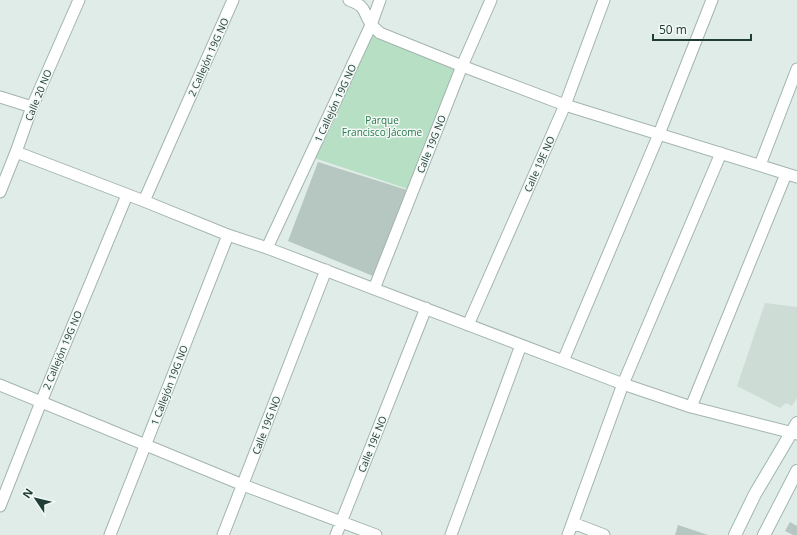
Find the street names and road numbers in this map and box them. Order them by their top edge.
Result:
street label: 2 Callejón 19G NO [184,15,232,99]
street label: 1 Callejón 19G NO [311,61,359,144]
street label: Calle 20 NO [21,67,55,123]
street label: Calle 19G NO [413,113,449,175]
street label: Calle 19E NO [520,134,558,194]
street label: 2 Callejón 19G NO [39,308,85,392]
street label: 1 Callejón 19G NO [147,343,191,427]
street label: Calle 19G NO [248,393,284,456]
street label: Calle 19E NO [354,413,390,474]

